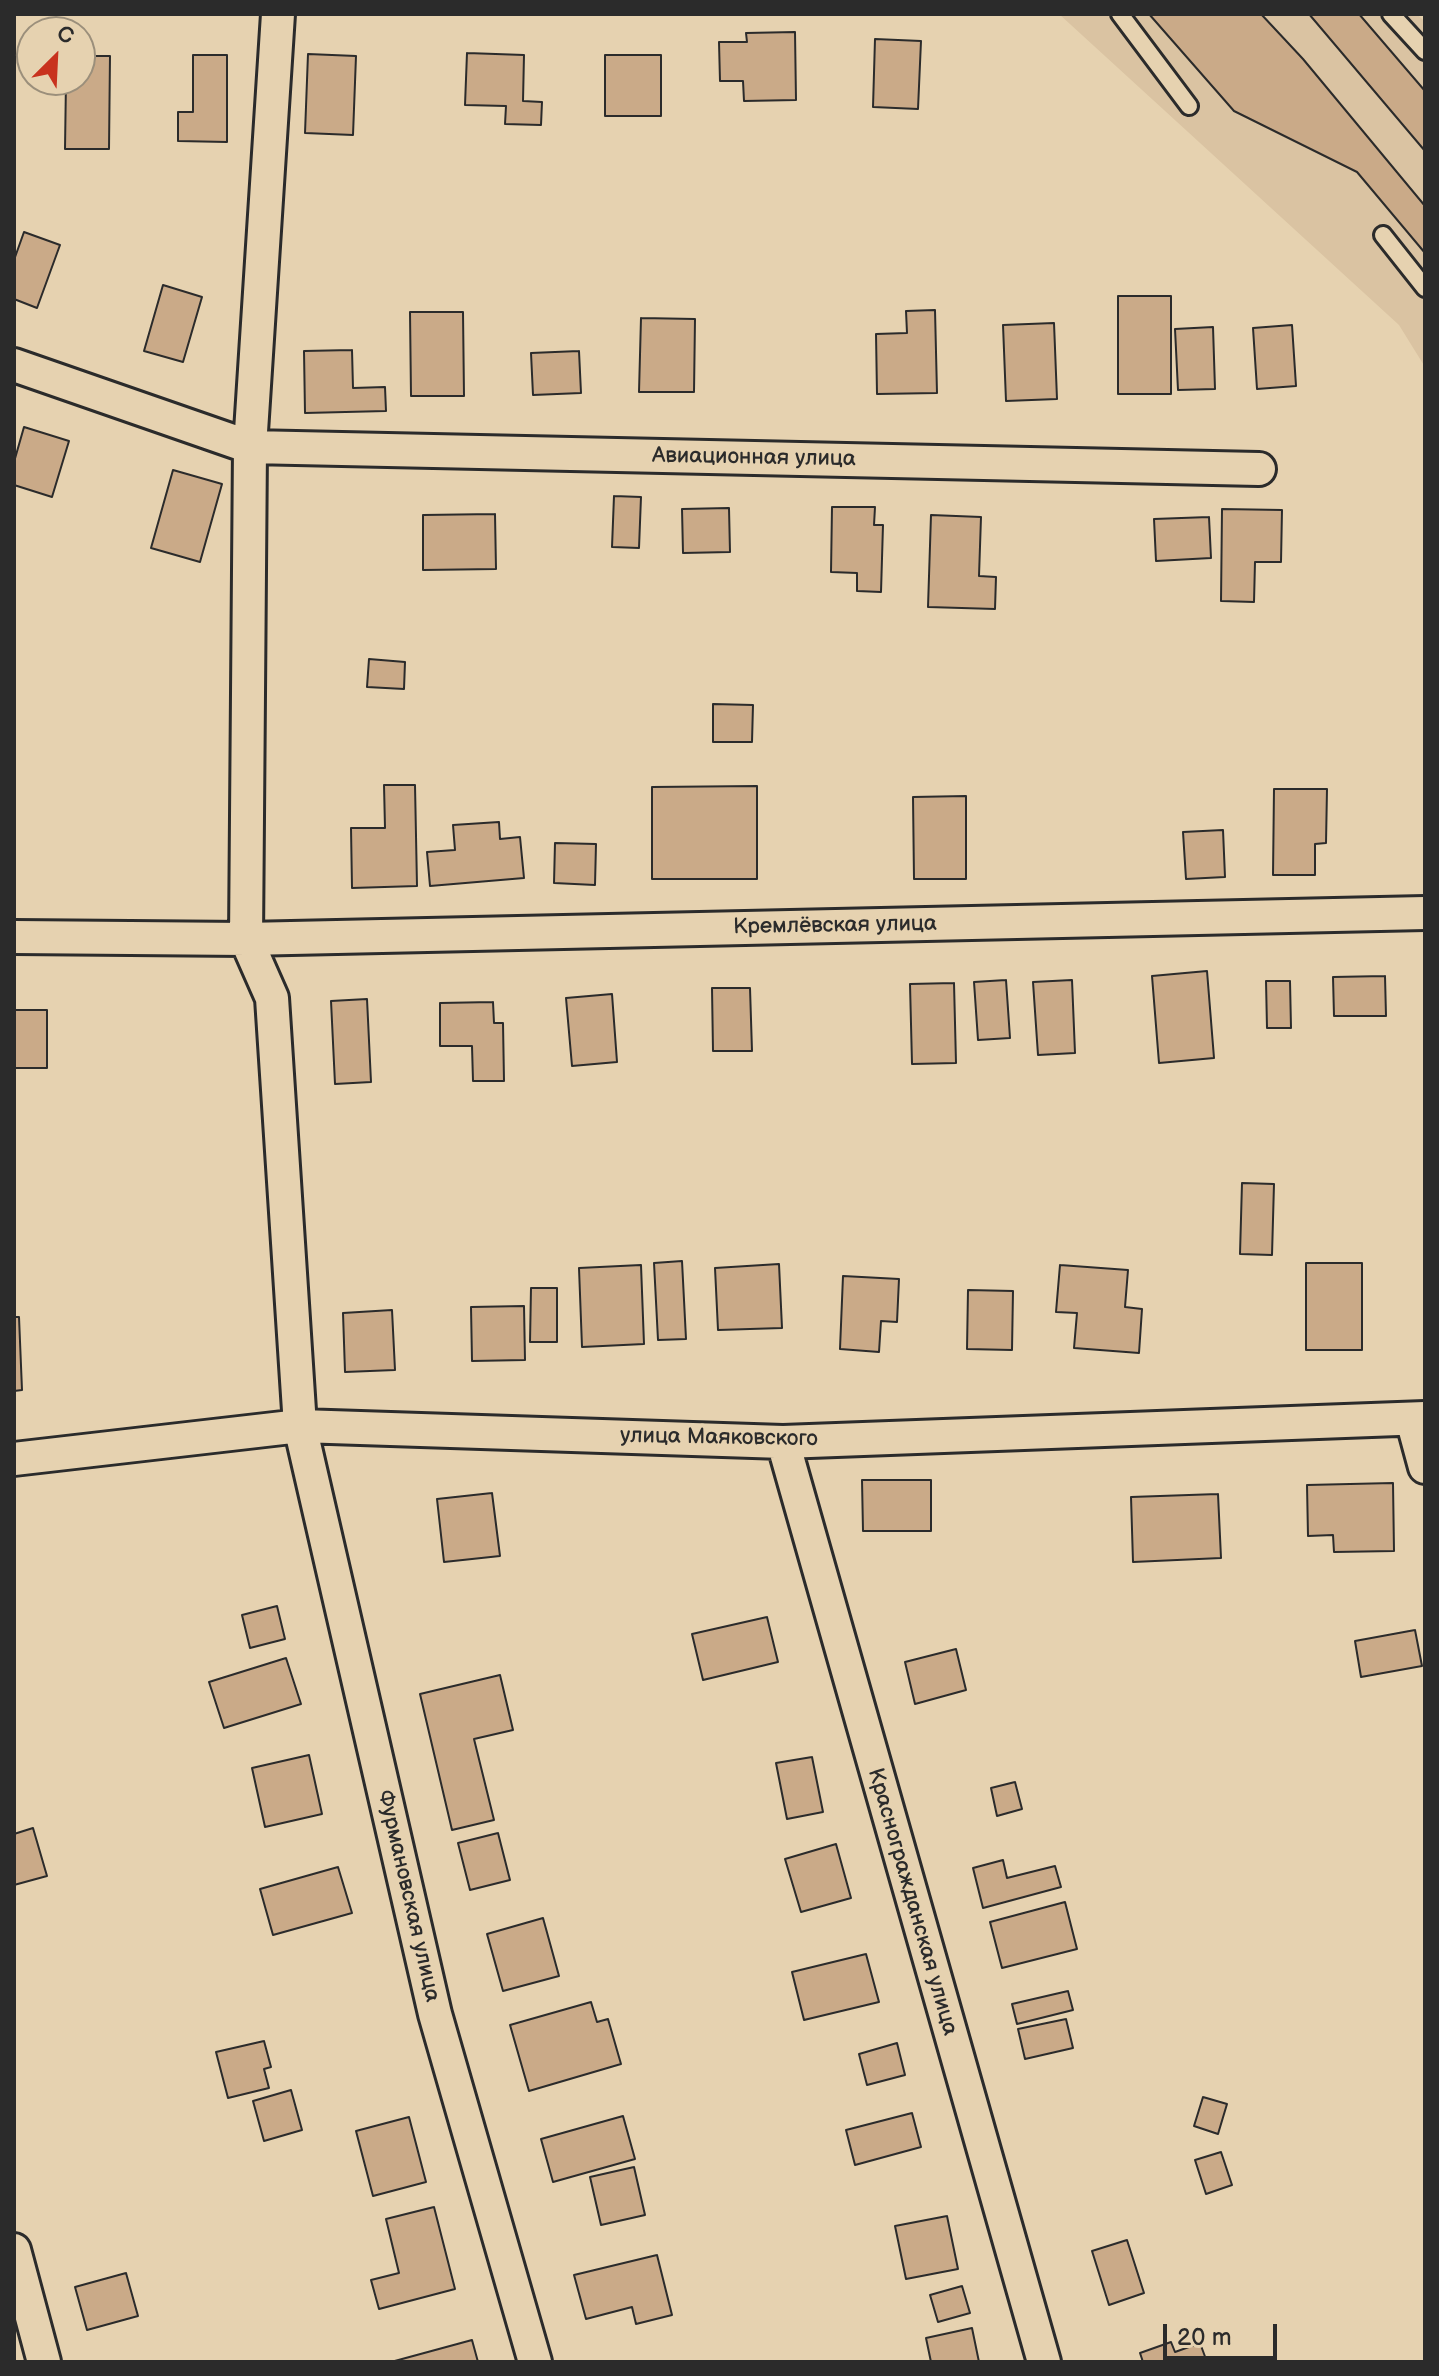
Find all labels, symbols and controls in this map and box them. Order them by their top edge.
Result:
north arrow [16,16,96,96]
text: С [53,20,78,51]
street label: Авиационная улица [652,443,856,473]
street label: Кремлёвская улица [733,911,937,941]
street label: улица Маяковского [620,1423,818,1453]
street label: Красногражданская улица [861,1765,963,2039]
street label: Фурмановская улица [371,1787,445,2005]
scale bar [1167,2308,1281,2358]
text: 20 m [1177,2323,1232,2352]

